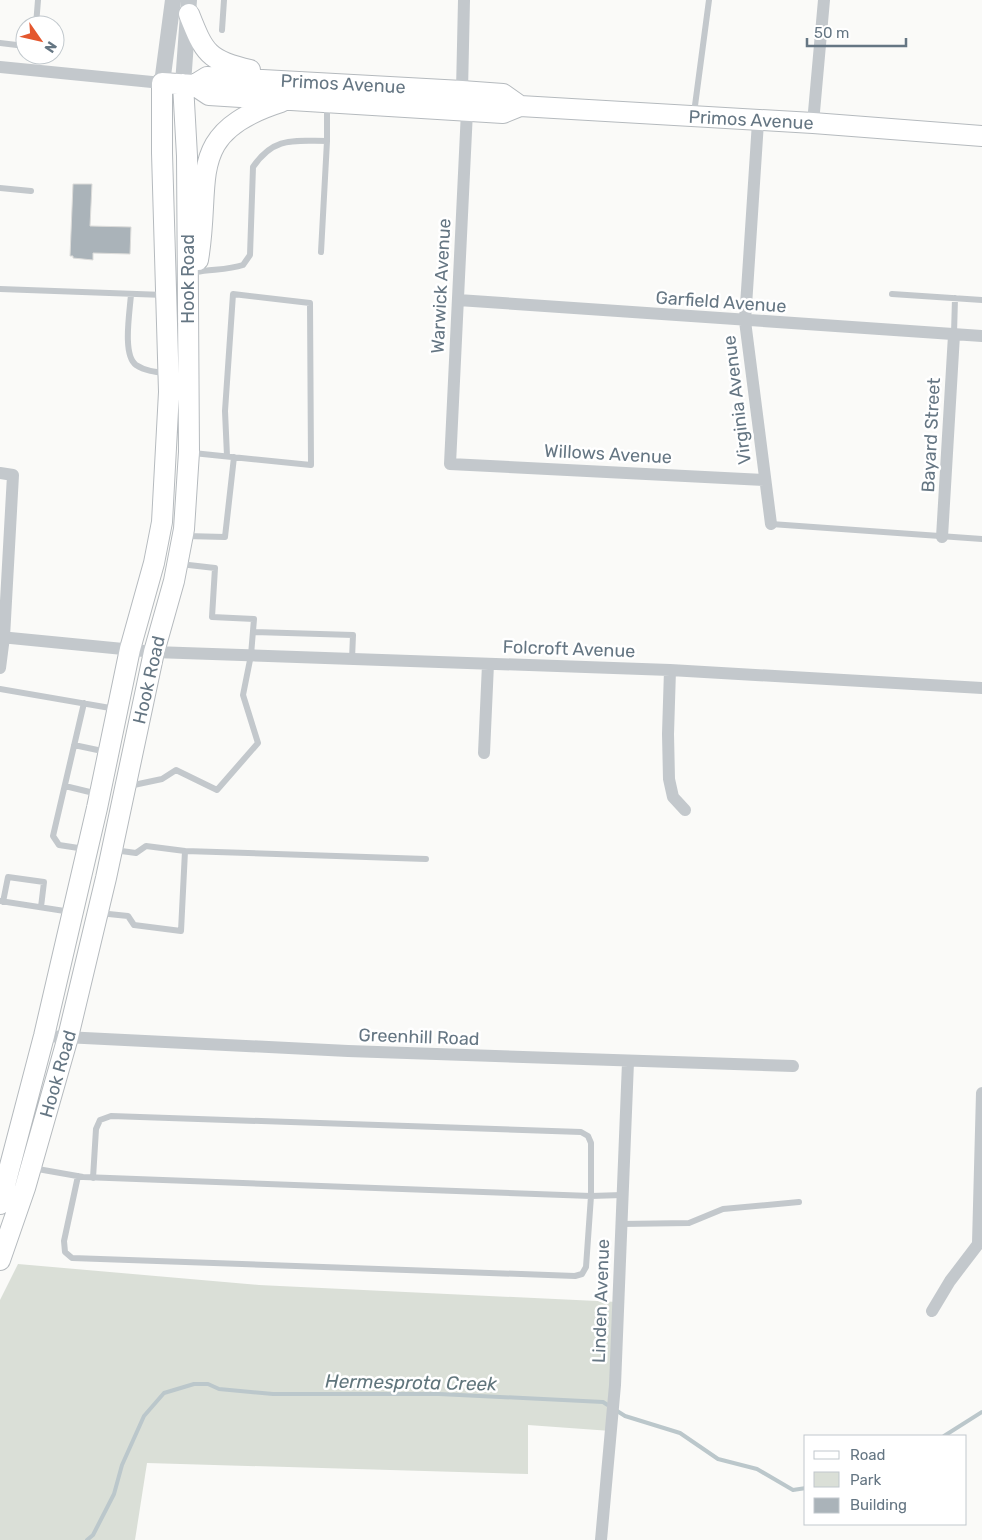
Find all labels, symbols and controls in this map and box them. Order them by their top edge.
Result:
north arrow [15,15,65,65]
scale bar [807,15,906,47]
text: 50 m [814,24,849,42]
text: N [40,38,60,56]
street label: Primos Avenue [280,70,406,98]
street label: Primos Avenue [688,106,814,134]
street label: Warwick Avenue [426,218,456,354]
street label: Hook Road [177,234,199,324]
street label: Garfield Avenue [655,286,787,318]
street label: Virginia Avenue [718,334,756,466]
street label: Bayard Street [917,377,945,493]
street label: Willows Avenue [544,440,672,468]
street label: Hook Road [128,634,170,726]
street label: Folcroft Avenue [502,636,636,662]
street label: Greenhill Road [358,1024,480,1050]
street label: Hook Road [35,1028,81,1120]
street label: Linden Avenue [588,1239,614,1363]
water label: Hermesprota Creek [325,1370,497,1396]
legend [804,1435,967,1525]
text: Road [850,1446,886,1464]
text: Park [850,1471,881,1489]
text: Building [850,1496,907,1514]

